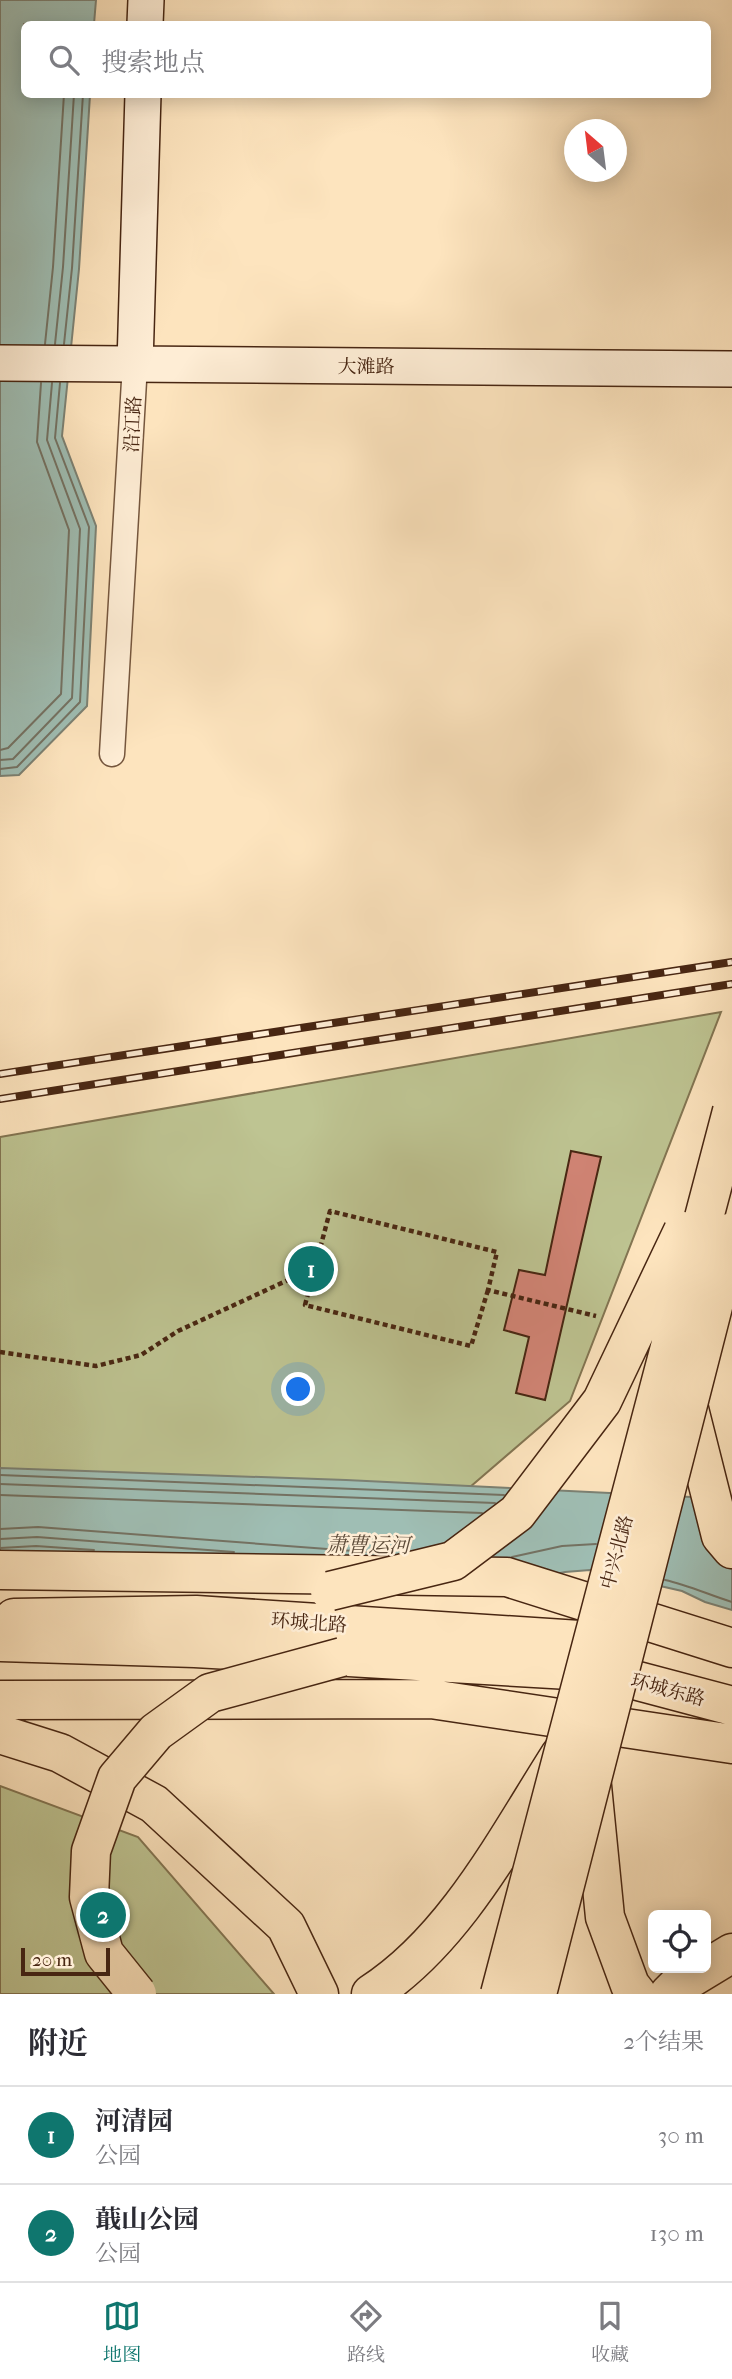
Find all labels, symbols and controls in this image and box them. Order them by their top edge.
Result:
search box [21,21,711,98]
icon: search [45,41,83,79]
text: 搜索地点 [101,47,205,78]
north arrow [564,119,627,182]
street label: 大滩路 [337,356,395,378]
street label: 沿江路 [121,395,145,453]
pin: 1 [288,1243,334,1295]
your location [281,1372,315,1406]
street label: 中兴北路 [597,1513,637,1592]
water label: 萧曹运河 [326,1532,414,1558]
street label: 环城北路 [270,1609,348,1637]
street label: 环城东路 [628,1670,707,1710]
pin: 2 [80,1889,126,1941]
map controls [648,1910,711,1973]
button: locate [648,1910,711,1973]
scale bar [21,1945,110,1977]
text: 20 m [32,1949,72,1971]
text: 附近 [28,2026,88,2061]
text: 2个结果 [623,2028,704,2055]
text: 河清园 [95,2106,173,2137]
text: 1 [47,2122,55,2149]
text: 30 m [658,2122,704,2149]
text: 公园 [95,2142,141,2169]
text: 蕺山公园 [95,2204,199,2235]
text: 2 [45,2220,57,2247]
text: 130 m [650,2220,704,2247]
text: 公园 [95,2240,141,2267]
tab: 地图 [103,2297,141,2366]
tab: 路线 [347,2297,385,2366]
tab: 收藏 [591,2297,629,2366]

